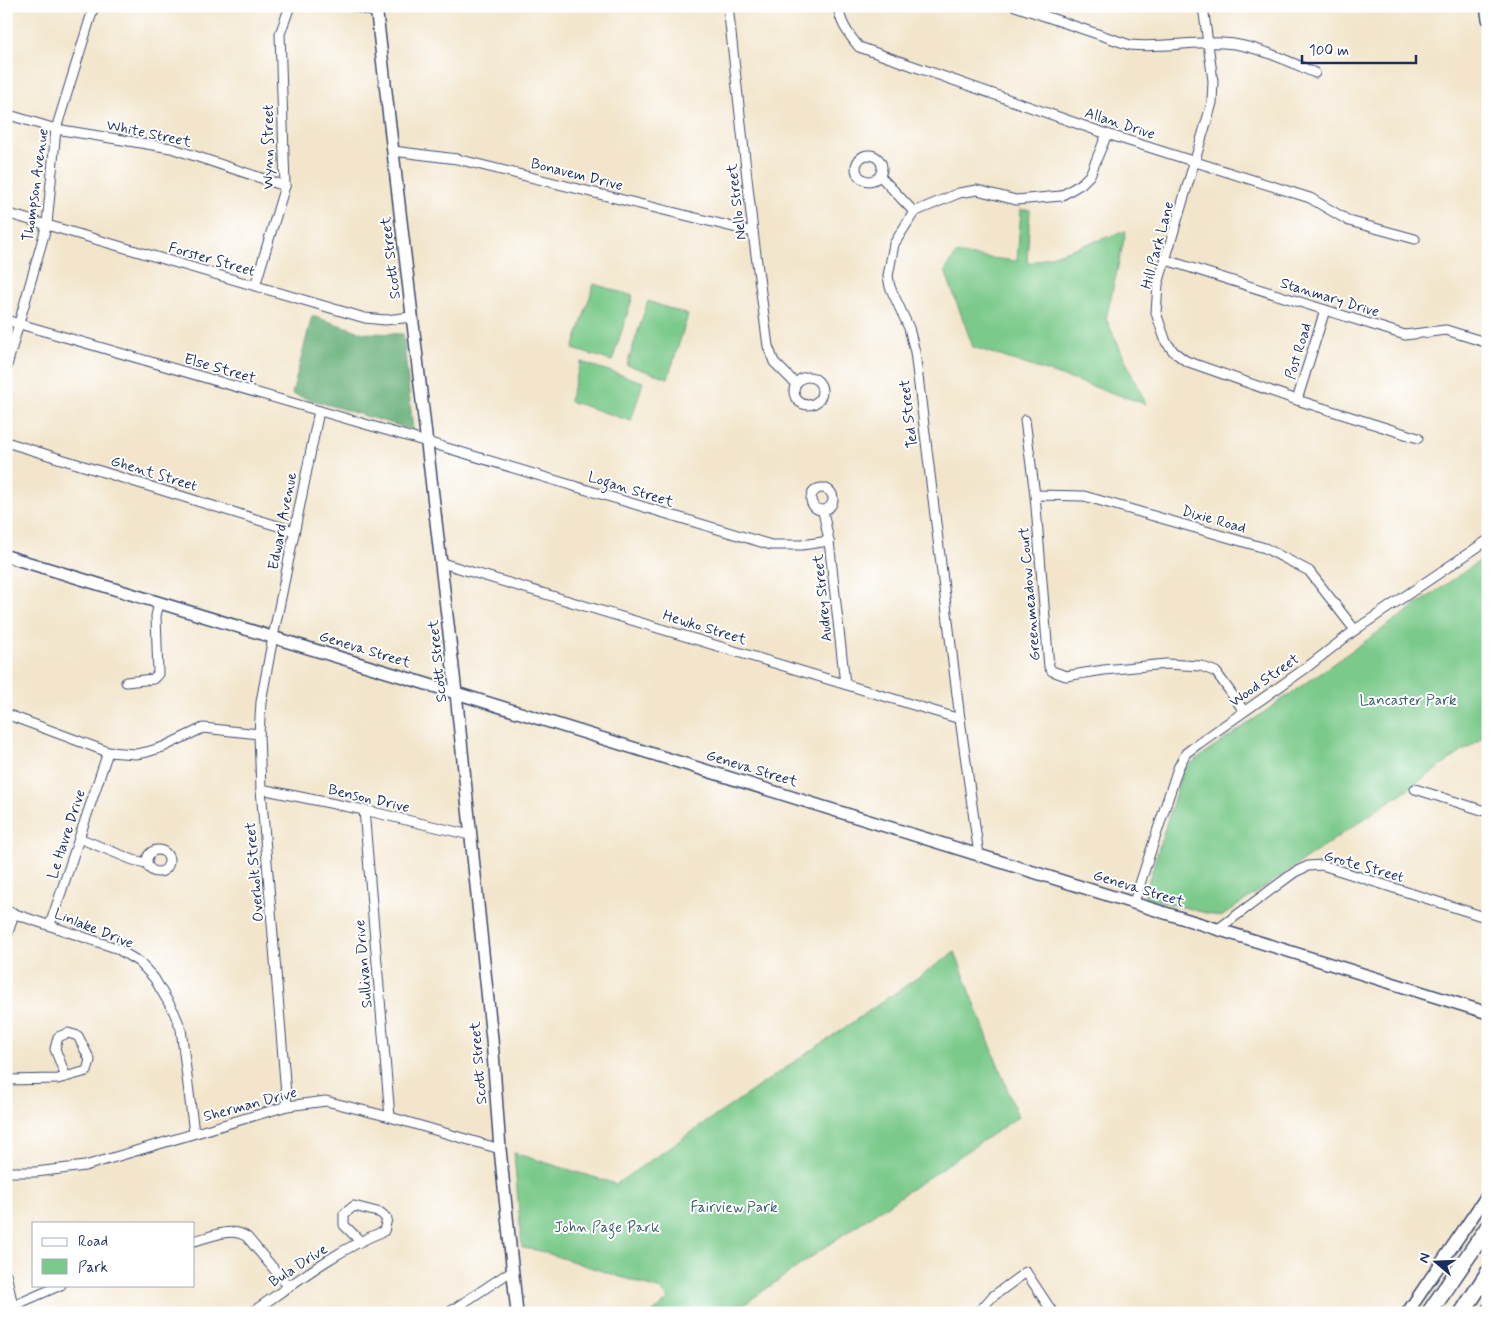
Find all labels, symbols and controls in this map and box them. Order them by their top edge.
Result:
scale bar [1302,32,1415,64]
text: 100 m [1309,41,1349,61]
street label: Allan Drive [1082,103,1158,145]
street label: Wynn Street [259,104,279,189]
street label: White Street [105,115,193,153]
street label: Thompson Avenue [18,127,54,243]
street label: Bonavem Drive [529,154,625,196]
street label: Nello Street [722,162,752,241]
street label: Hill Park Lane [1137,199,1179,291]
street label: Scott Street [376,215,406,300]
street label: Forster Street [166,238,258,282]
street label: Stanmary Drive [1278,273,1382,323]
street label: Post Road [1281,321,1317,382]
street label: Else Street [182,349,258,389]
street label: Ted Street [895,379,923,449]
street label: Ghent Street [108,451,200,497]
street label: Logan Street [585,467,676,513]
street label: Edward Avenue [264,471,302,572]
street label: Dixie Road [1179,501,1248,539]
street label: Greenmeadow Court [1014,526,1046,662]
street label: Audrey Street [808,553,838,643]
street label: Hewko Street [660,606,749,650]
street label: Scott Street [424,618,452,703]
street label: Geneva Street [316,627,413,673]
street label: Wood Street [1226,649,1303,712]
park label: Lancaster Park [1359,691,1457,711]
street label: Geneva Street [703,746,800,792]
street label: Benson Drive [326,780,412,818]
street label: Le Havre Drive [43,787,91,882]
street label: Overholt Street [241,821,269,923]
street label: Grote Street [1321,846,1406,888]
street label: Geneva Street [1090,866,1187,912]
street label: Linlake Drive [51,904,137,954]
street label: Sullivan Drive [350,919,378,1009]
street label: Scott Street [465,1021,493,1105]
street label: Sherman Drive [201,1083,300,1127]
park label: Fairview Park [690,1198,778,1218]
park label: John Page Park [554,1218,660,1239]
legend [32,1222,195,1286]
text: Road [78,1232,108,1252]
north arrow [1412,1236,1462,1286]
street label: Bula Drive [265,1239,332,1292]
text: N [1415,1251,1435,1265]
text: Park [78,1258,108,1278]

